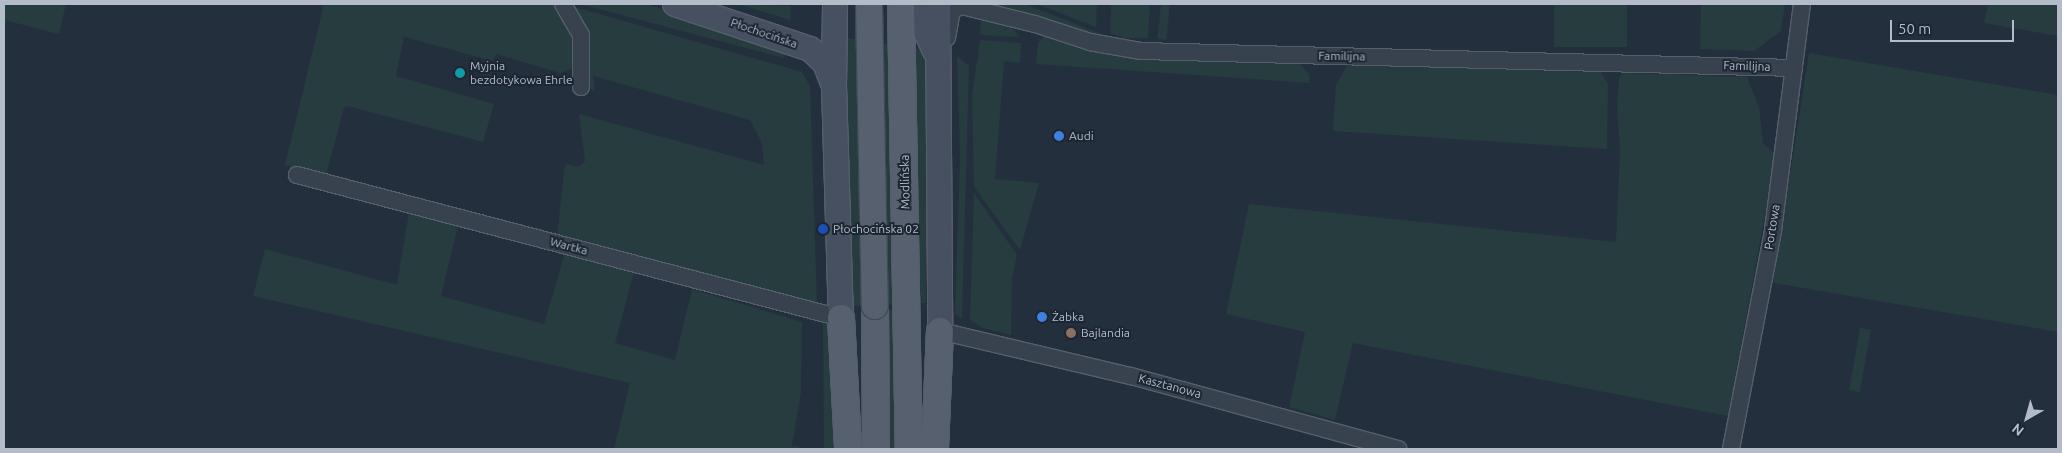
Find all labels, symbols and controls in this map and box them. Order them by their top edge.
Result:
scale bar [1892,10,2016,42]
street label: Płochocińska [729,15,799,51]
text: 50 m [1898,20,1931,37]
street label: Familijna [1318,48,1366,64]
street label: Familijna [1723,58,1771,74]
place label: Myjnia bezdotykowa Ehrle [470,59,573,87]
marker: Myjnia bezdotykowa Ehrle [454,67,466,79]
place label: Audi [1069,129,1094,143]
marker: Audi [1053,130,1065,142]
street label: Modlińska [897,154,913,210]
street label: Portowa [1761,203,1783,251]
place label: Płochocińska 02 [833,222,919,236]
marker: Płochocińska 02 [817,223,829,235]
street label: Wartka [549,234,589,258]
place label: Żabka [1052,310,1084,324]
marker: Żabka [1036,311,1048,323]
place label: Bajlandia [1081,326,1130,340]
marker: Bajlandia [1065,327,1077,339]
street label: Kasztanowa [1137,371,1203,401]
north arrow [2002,393,2052,443]
text: N [2009,420,2027,439]

